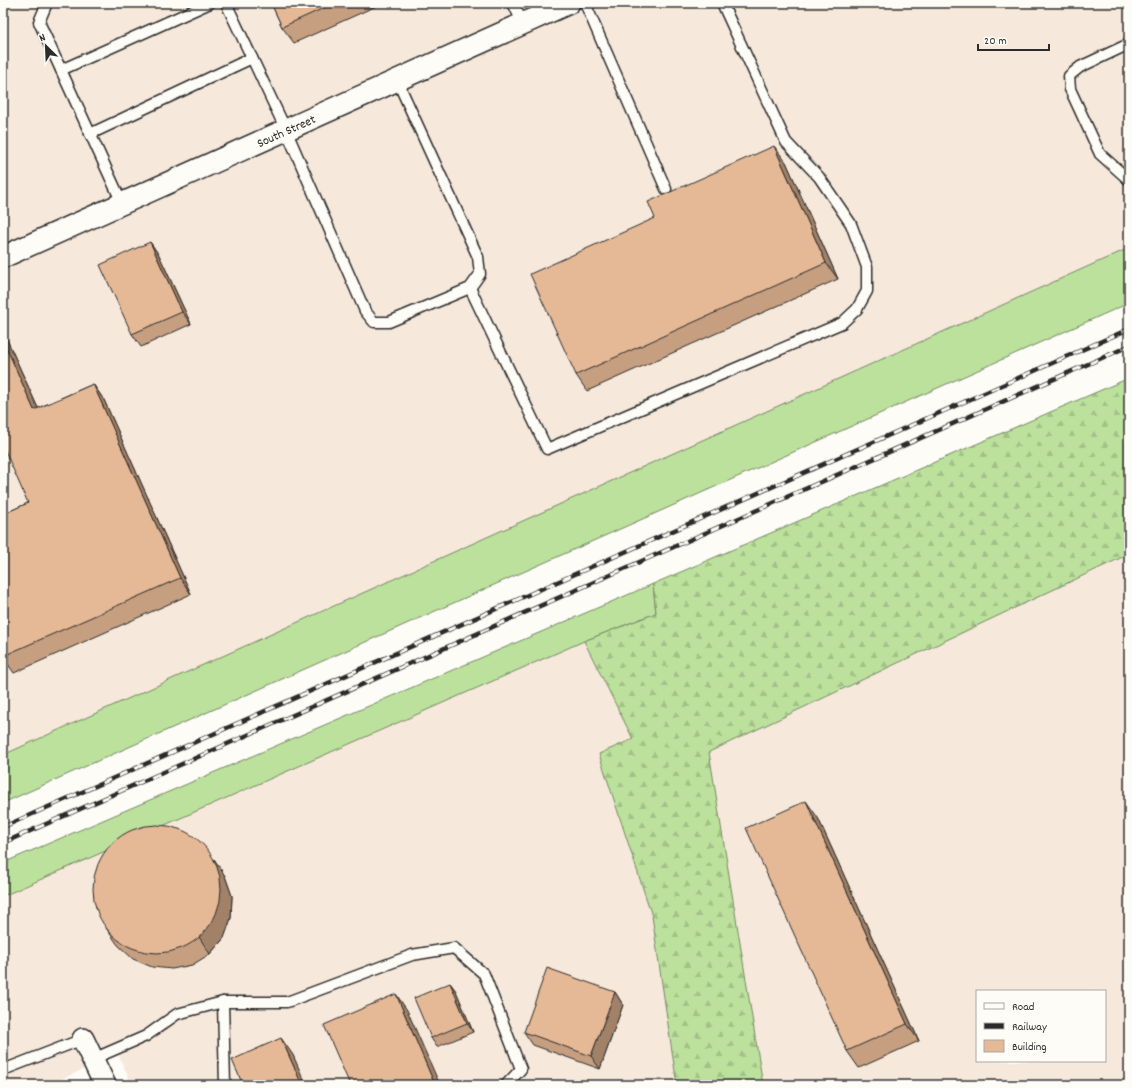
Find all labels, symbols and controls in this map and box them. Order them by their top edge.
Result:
north arrow [26,26,66,66]
scale bar [978,26,1049,52]
text: N [37,30,49,47]
text: 20 m [984,33,1007,50]
street label: South Street [254,111,319,154]
legend [976,990,1106,1062]
text: Road [1012,999,1034,1016]
text: Railway [1012,1019,1048,1036]
text: Building [1012,1039,1047,1056]

